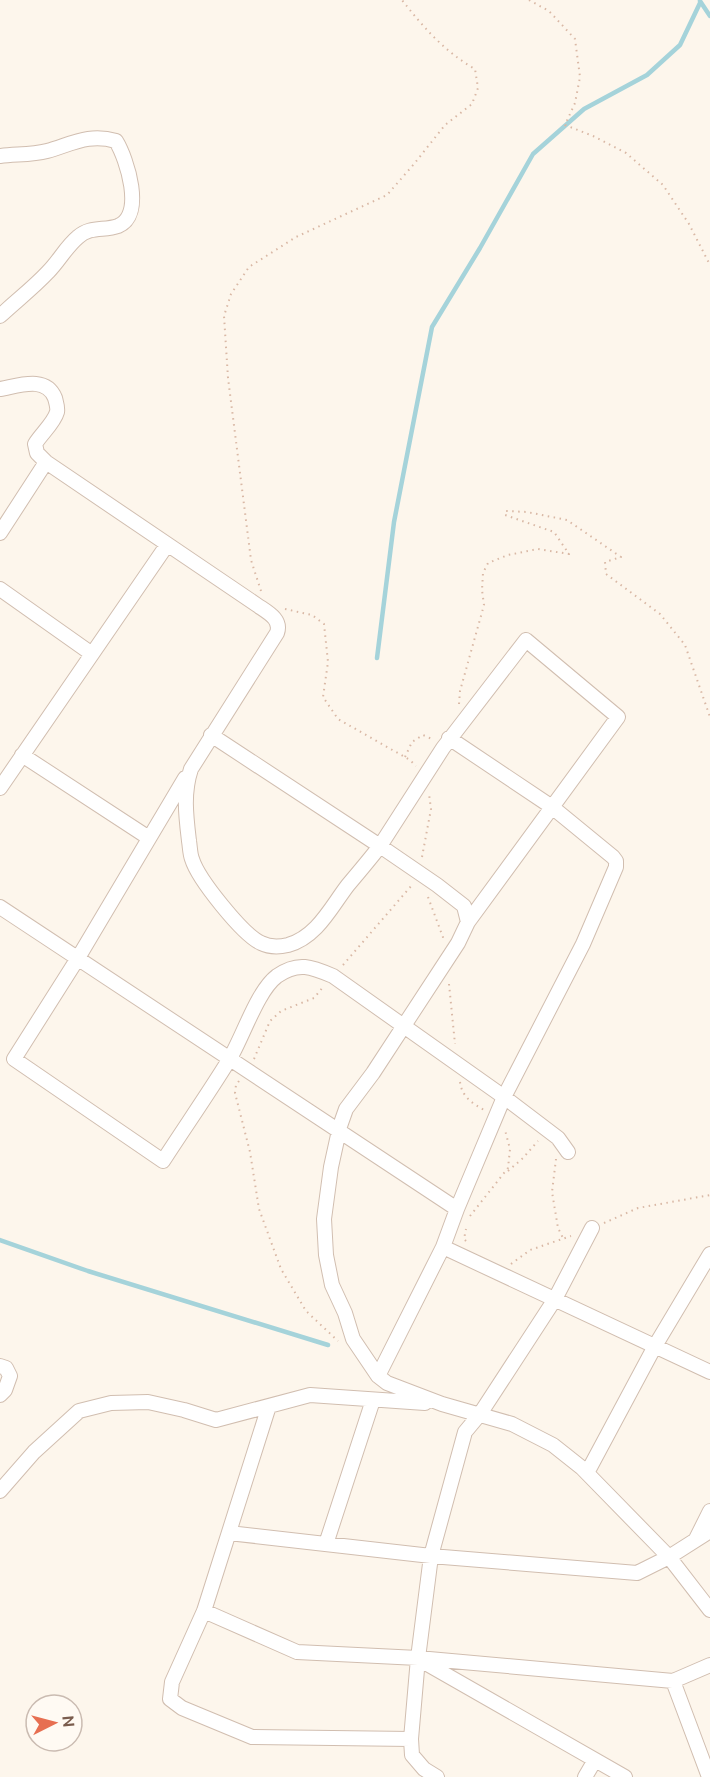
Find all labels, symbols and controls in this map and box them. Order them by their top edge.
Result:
north arrow [24,1693,84,1753]
text: N [59,1715,78,1728]

